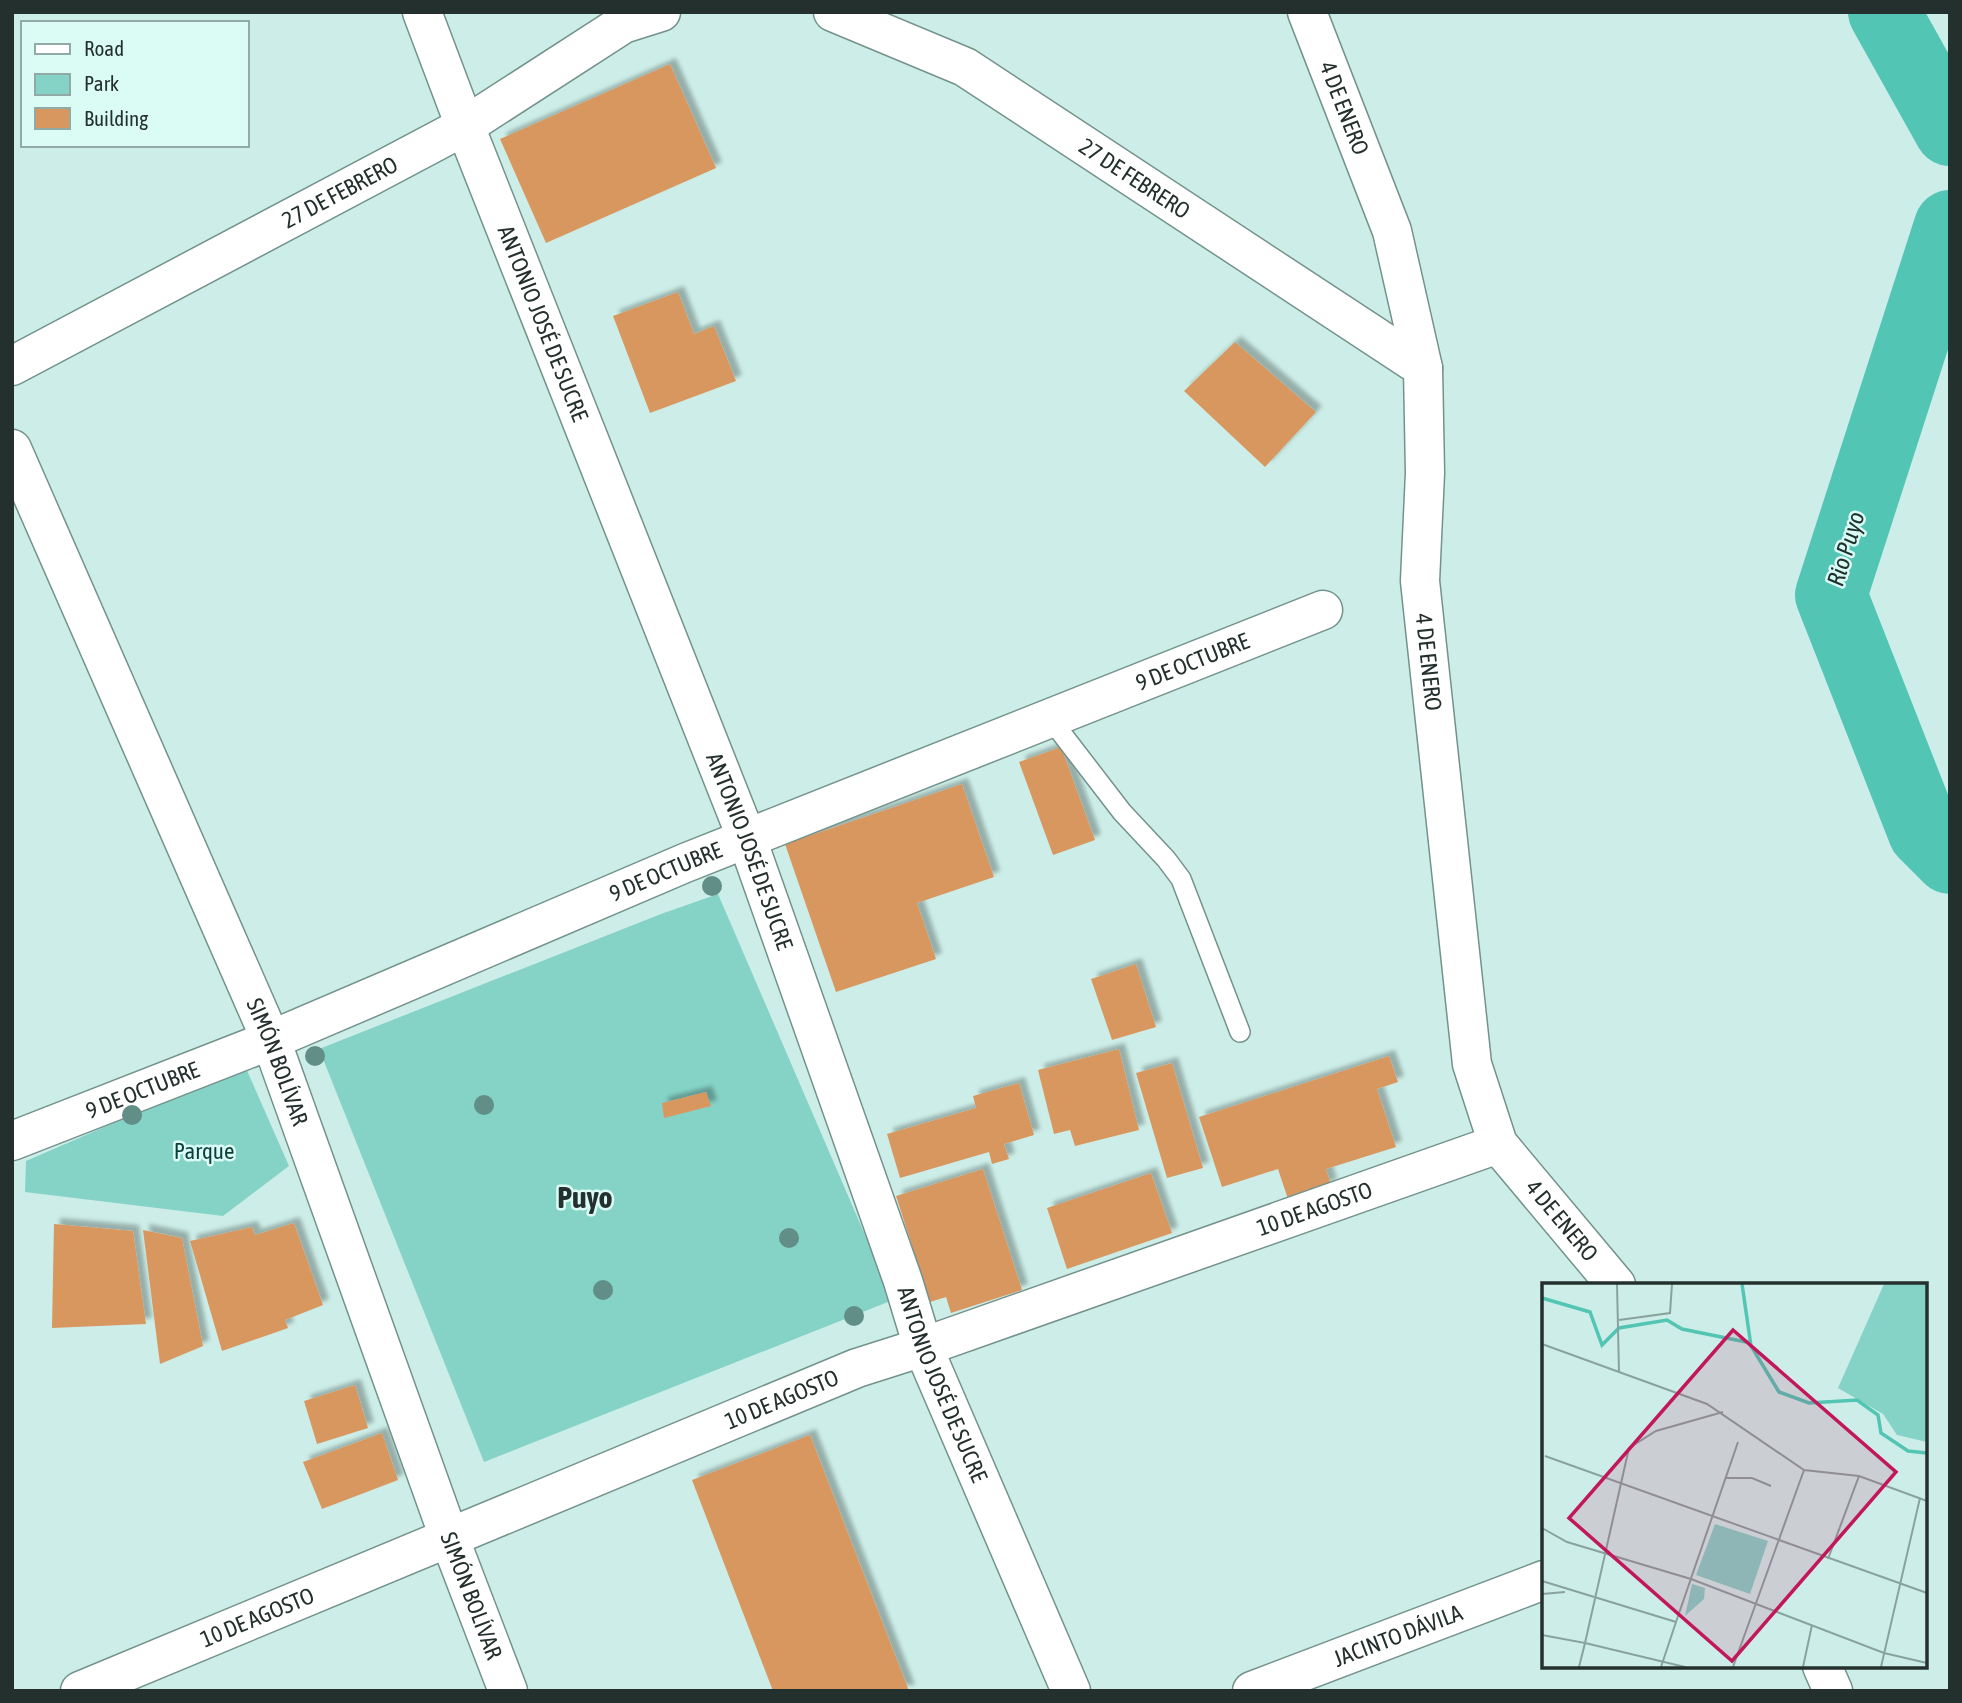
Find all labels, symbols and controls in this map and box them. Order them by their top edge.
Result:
legend [21,21,248,147]
text: Road [84,36,124,60]
street label: 4 DE ENERO [1314,58,1374,158]
text: Park [84,71,119,95]
text: Building [84,106,148,130]
street label: 27 DE FEBRERO [1075,133,1195,224]
street label: 27 DE FEBRERO [278,151,402,233]
street label: ANTONIO JOSÉ DE SUCRE [493,222,593,425]
water label: Rio Puyo [1821,508,1870,589]
street label: 4 DE ENERO [1411,612,1447,712]
street label: 9 DE OCTUBRE [1132,628,1253,696]
street label: ANTONIO JOSÉ DE SUCRE [701,749,798,953]
street label: 9 DE OCTUBRE [605,837,726,907]
street label: SIMÓN BOLÍVAR [241,994,314,1129]
street label: 9 DE OCTUBRE [82,1056,203,1124]
park label: Parque [174,1138,234,1164]
street label: 4 DE ENERO [1521,1175,1603,1266]
street label: 10 DE AGOSTO [1254,1176,1376,1241]
district label: Puyo [557,1180,613,1214]
inset map [1542,1283,1927,1668]
street label: ANTONIO JOSÉ DE SUCRE [892,1284,993,1486]
street label: 10 DE AGOSTO [721,1364,842,1434]
street label: SIMÓN BOLÍVAR [435,1529,508,1663]
street label: 10 DE AGOSTO [197,1582,318,1652]
street label: JACINTO DÁVILA [1330,1599,1467,1672]

